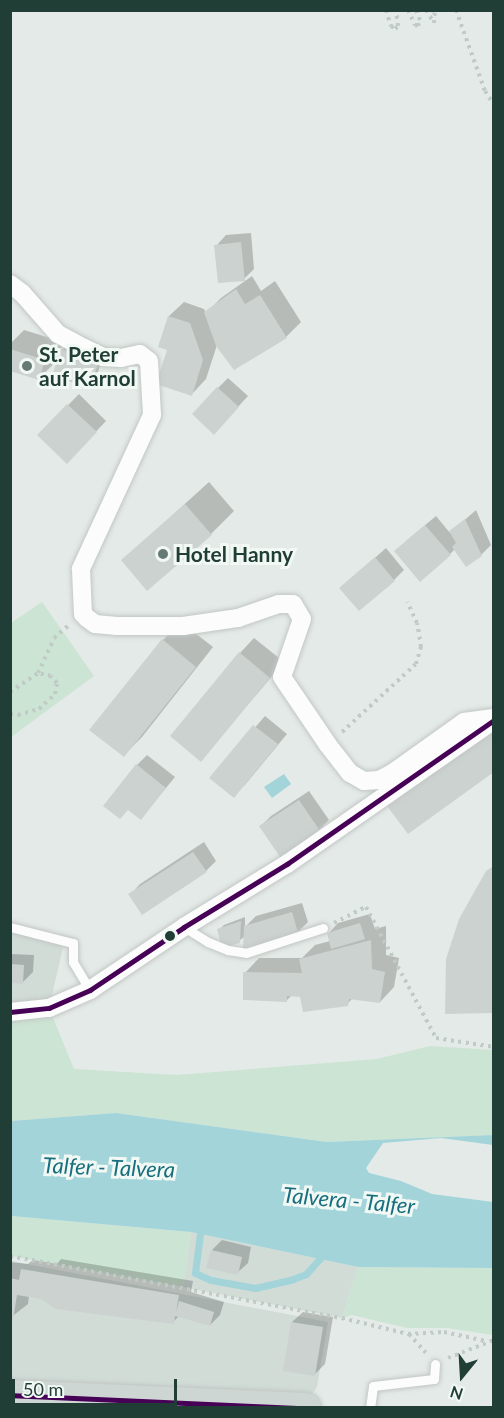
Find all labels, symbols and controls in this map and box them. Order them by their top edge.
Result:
place label: St. Peter auf Karnol [39,341,136,391]
marker: St. Peter auf Karnol [20,359,34,373]
place label: Hotel Hanny [175,541,293,567]
marker: Hotel Hanny [156,547,170,561]
unlabelled marker [164,930,176,942]
water label: Talfer - Talvera [42,1151,176,1183]
water label: Talvera - Talfer [281,1181,417,1219]
north arrow [432,1346,492,1406]
scale bar [15,1367,180,1405]
text: 50 m [23,1378,63,1400]
text: N [447,1383,465,1405]

